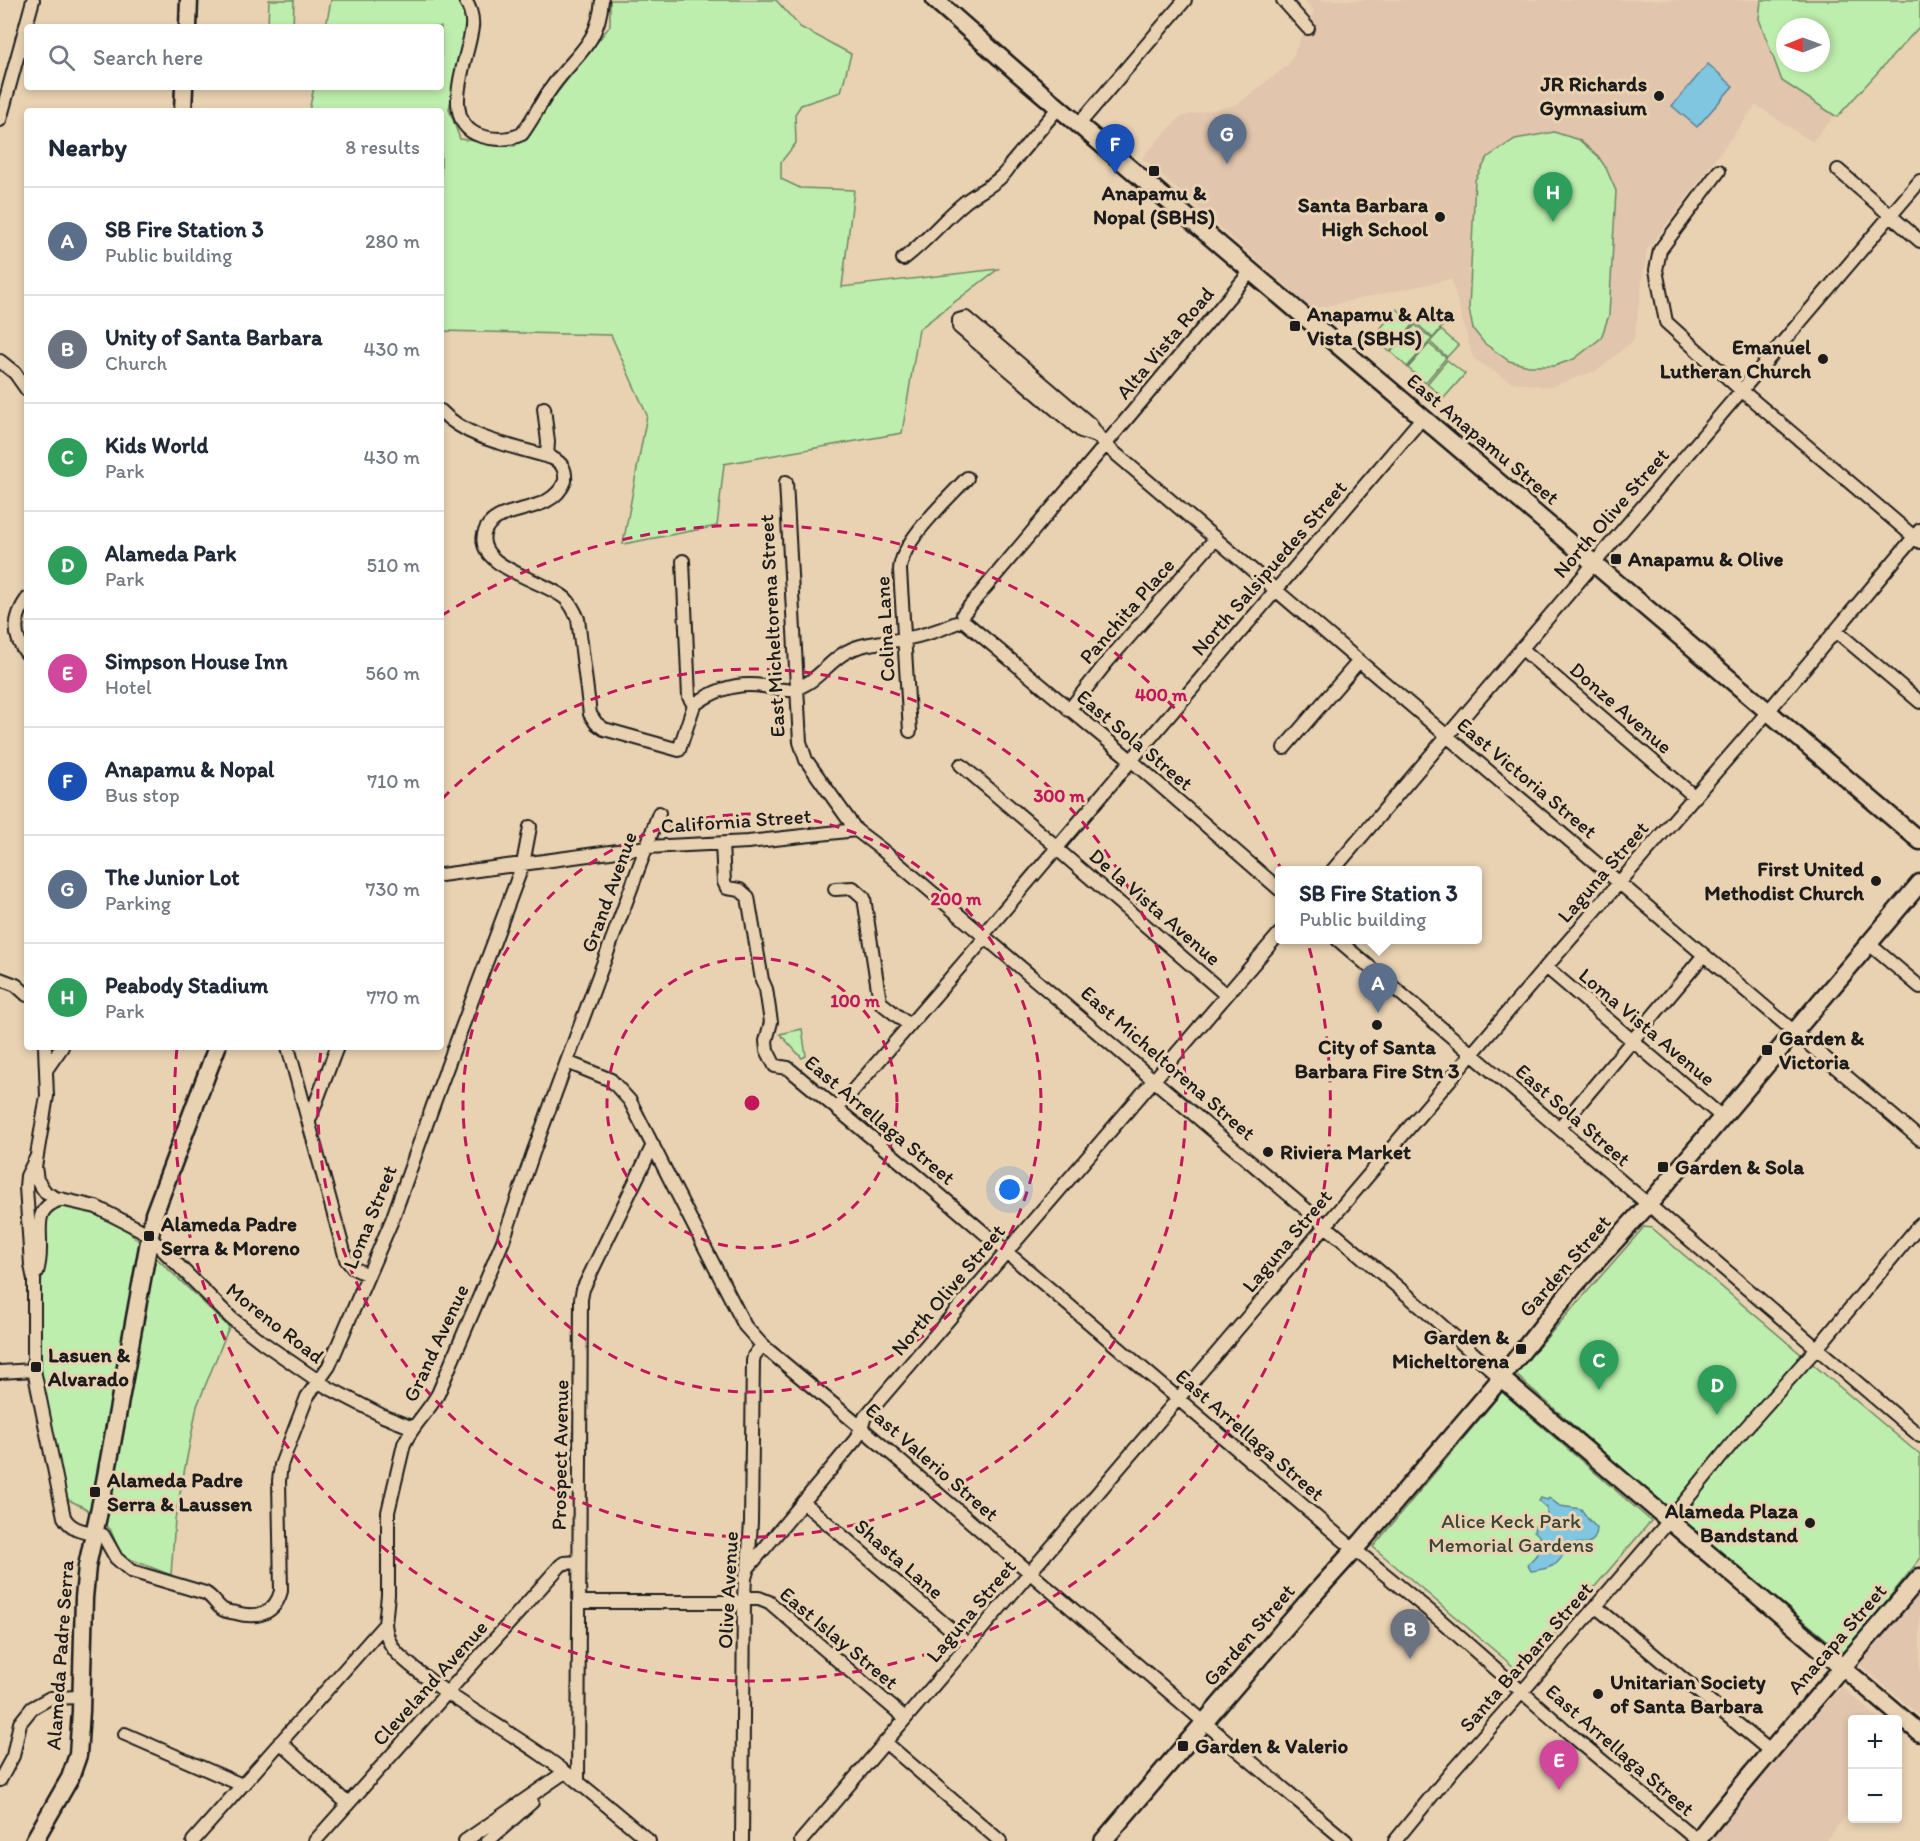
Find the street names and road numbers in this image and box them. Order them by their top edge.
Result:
street label: Alta Vista Road [1110,281,1219,404]
street label: East Anapamu Street [1402,368,1565,510]
street label: North Olive Street [1547,442,1674,583]
street label: North Salsipuedes Street [1186,475,1352,660]
street label: East Micheltorena Street [753,514,790,738]
street label: Panchita Place [1074,552,1180,669]
street label: Colina Lane [869,576,900,683]
street label: Donze Avenue [1565,656,1678,759]
street label: East Sola Street [1072,684,1199,796]
street label: East Victoria Street [1452,712,1602,844]
street label: California Street [660,803,812,838]
street label: Laguna Street [1552,816,1654,928]
street label: Grand Avenue [575,828,642,956]
street label: De la Vista Avenue [1084,843,1226,971]
street label: Loma Vista Avenue [1574,962,1721,1091]
street label: East Micheltorena Street [1076,980,1261,1145]
street label: East Arrellaga Street [800,1049,961,1190]
street label: East Sola Street [1511,1058,1636,1171]
street label: Loma Street [337,1161,402,1273]
street label: Laguna Street [1236,1184,1337,1297]
street label: Garden Street [1513,1209,1616,1322]
street label: North Olive Street [885,1219,1010,1361]
street label: Moreno Road [221,1277,330,1369]
street label: Grand Avenue [397,1280,474,1406]
street label: East Arrellaga Street [1171,1363,1330,1506]
street label: Prospect Avenue [546,1379,573,1531]
street label: East Valerio Street [861,1397,1004,1526]
street label: Shasta Lane [850,1513,949,1604]
street label: Olive Avenue [712,1531,743,1649]
street label: Laguna Street [920,1554,1021,1667]
street label: Alameda Padre Serra [40,1559,79,1751]
street label: Santa Barbara Street [1454,1576,1598,1737]
street label: Garden Street [1197,1578,1300,1691]
street label: Anacapa Street [1782,1578,1892,1699]
street label: East Islay Street [775,1581,904,1694]
street label: Cleveland Avenue [367,1615,493,1751]
street label: East Arrellaga Street [1541,1679,1699,1821]

